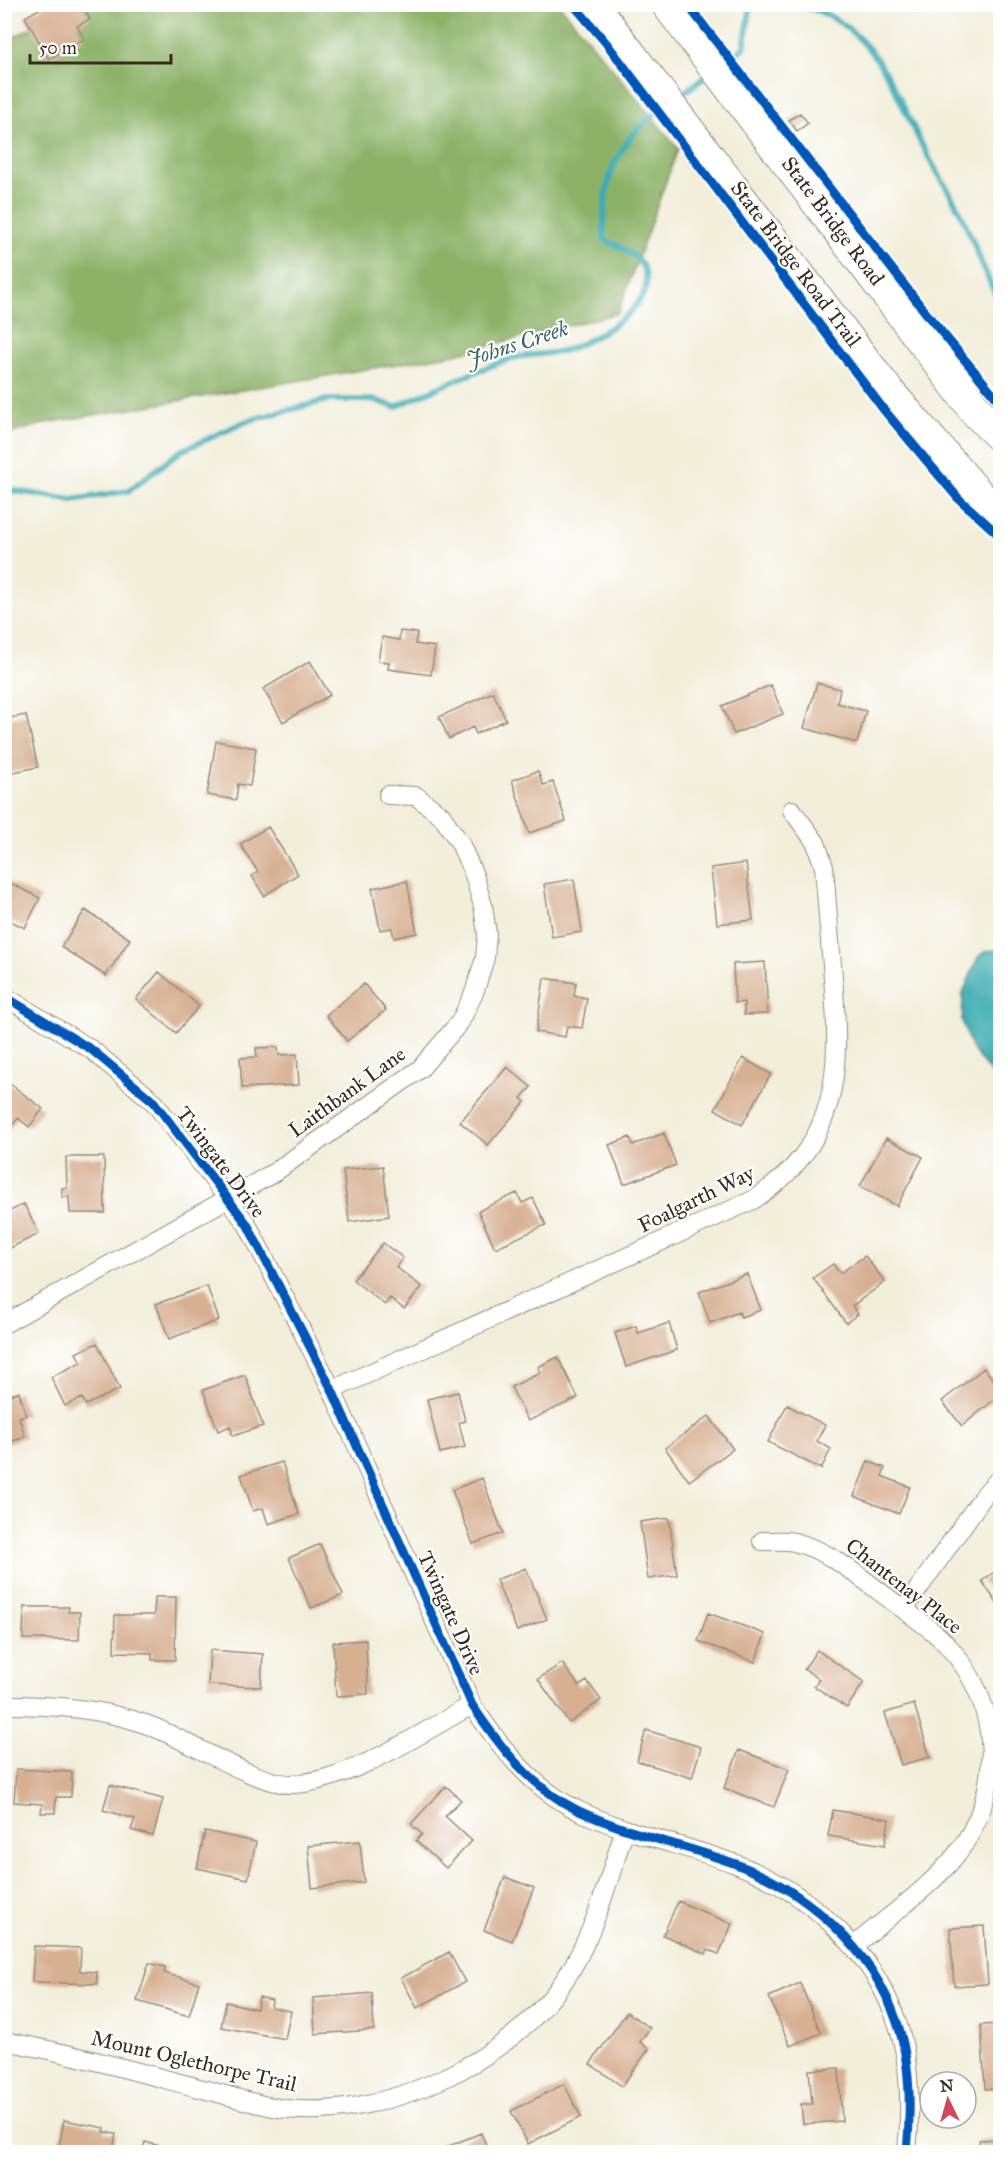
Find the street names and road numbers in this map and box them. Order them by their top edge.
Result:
street label: State Bridge Road [776,151,890,291]
street label: State Bridge Road Trail [725,176,867,352]
street label: Laithbank Lane [283,1041,411,1143]
street label: Twingate Drive [171,1101,272,1223]
street label: Foalgarth Way [634,1159,759,1238]
street label: Chantenay Place [841,1532,968,1640]
street label: Twingate Drive [412,1547,490,1679]
street label: Mount Oglethorpe Trail [89,2025,300,2097]

